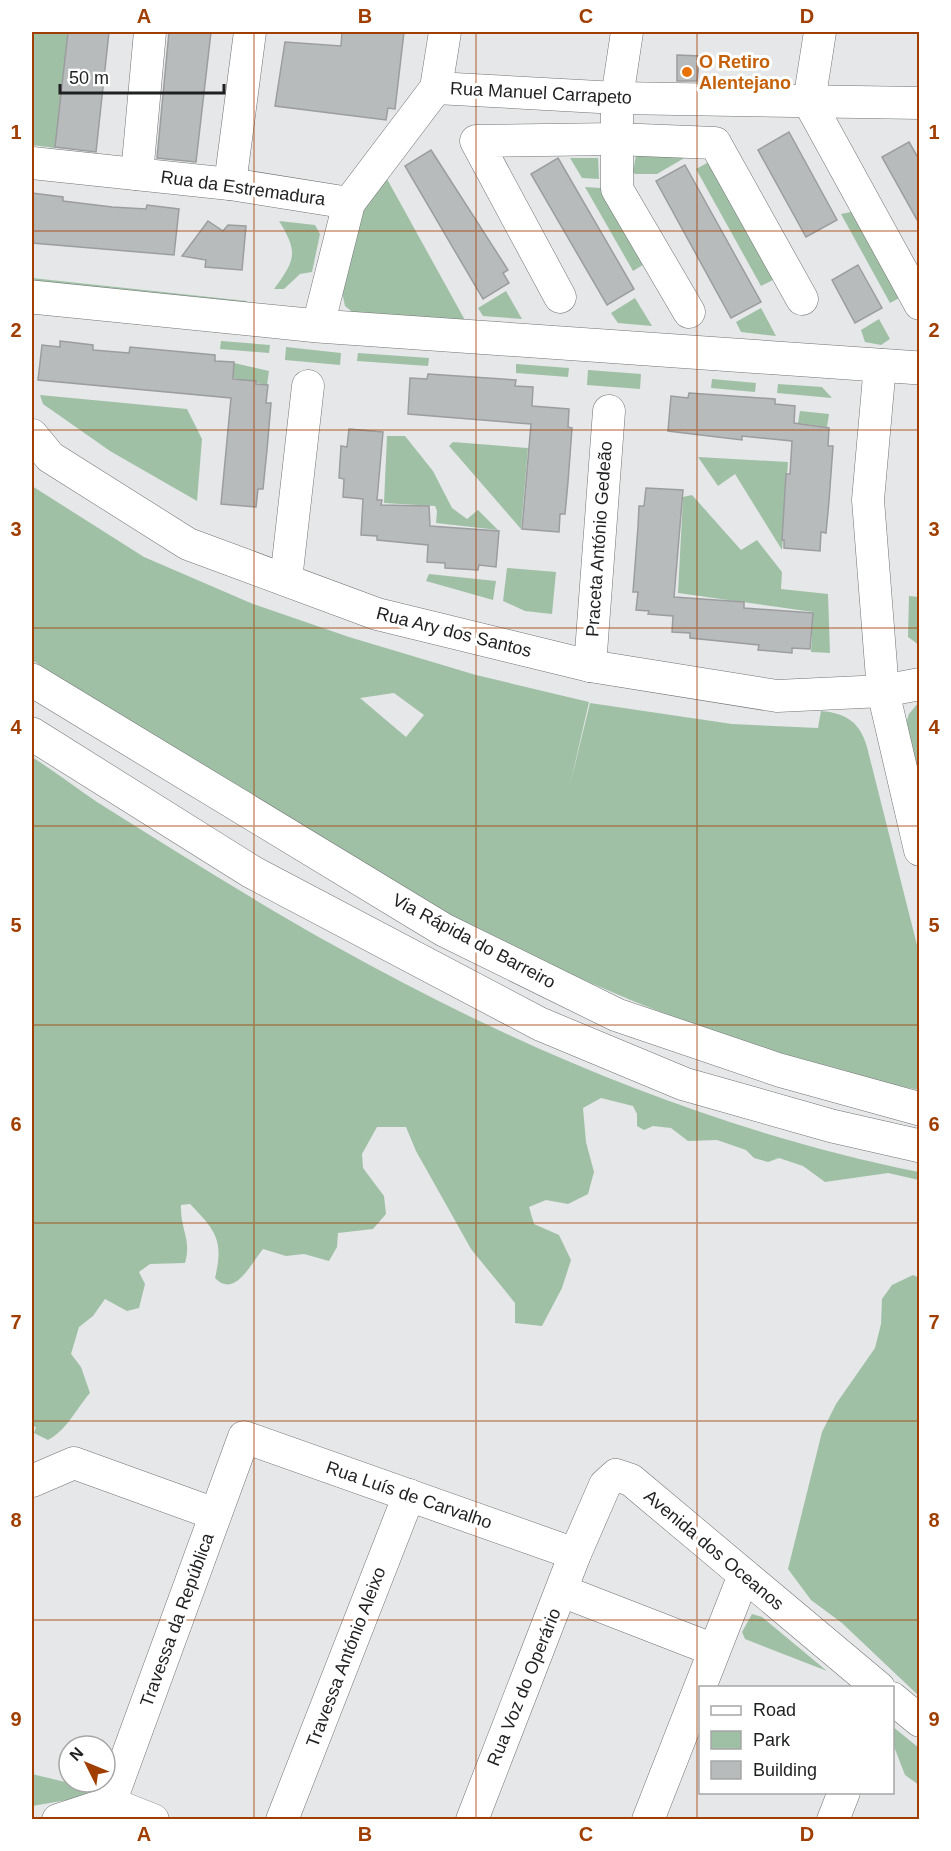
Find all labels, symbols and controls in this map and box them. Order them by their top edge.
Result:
text: A [137,5,151,27]
text: B [358,5,372,27]
text: C [579,5,593,27]
text: D [800,5,814,27]
place label: O Retiro Alentejano [699,52,791,93]
scale bar [60,57,224,95]
marker: O Retiro Alentejano [680,65,694,79]
text: 50 m [69,68,109,88]
street label: Rua Manuel Carrapeto [450,78,632,108]
text: 1 [10,121,22,143]
text: 1 [928,121,940,143]
street label: Rua da Estremadura [159,167,328,210]
text: 2 [10,319,22,341]
text: 2 [928,319,940,341]
street label: Praceta António Gedeão [582,440,616,638]
text: 3 [10,518,22,540]
text: 3 [928,518,940,540]
street label: Rua Ary dos Santos [374,603,534,661]
text: 4 [10,716,22,738]
text: 4 [928,716,940,738]
street label: Via Rápida do Barreiro [389,889,559,993]
text: 5 [10,914,22,936]
text: 5 [928,914,940,936]
text: 6 [10,1113,22,1135]
text: 6 [928,1113,940,1135]
text: 7 [10,1311,22,1333]
text: 7 [928,1311,940,1333]
street label: Rua Luís de Carvalho [323,1457,495,1533]
street label: Avenida dos Oceanos [640,1486,788,1614]
text: 8 [10,1509,22,1531]
text: 8 [928,1509,940,1531]
street label: Travessa da República [136,1529,218,1710]
street label: Travessa António Aleixo [302,1564,390,1750]
street label: Rua Voz do Operário [483,1605,565,1769]
legend [699,1686,894,1794]
text: Road [753,1700,796,1720]
text: 9 [10,1708,22,1730]
text: 9 [928,1708,940,1730]
text: Park [753,1730,791,1750]
north arrow [57,1734,117,1794]
text: N [66,1744,87,1764]
text: Building [753,1760,817,1780]
text: A [137,1823,151,1845]
text: B [358,1823,372,1845]
text: C [579,1823,593,1845]
text: D [800,1823,814,1845]

